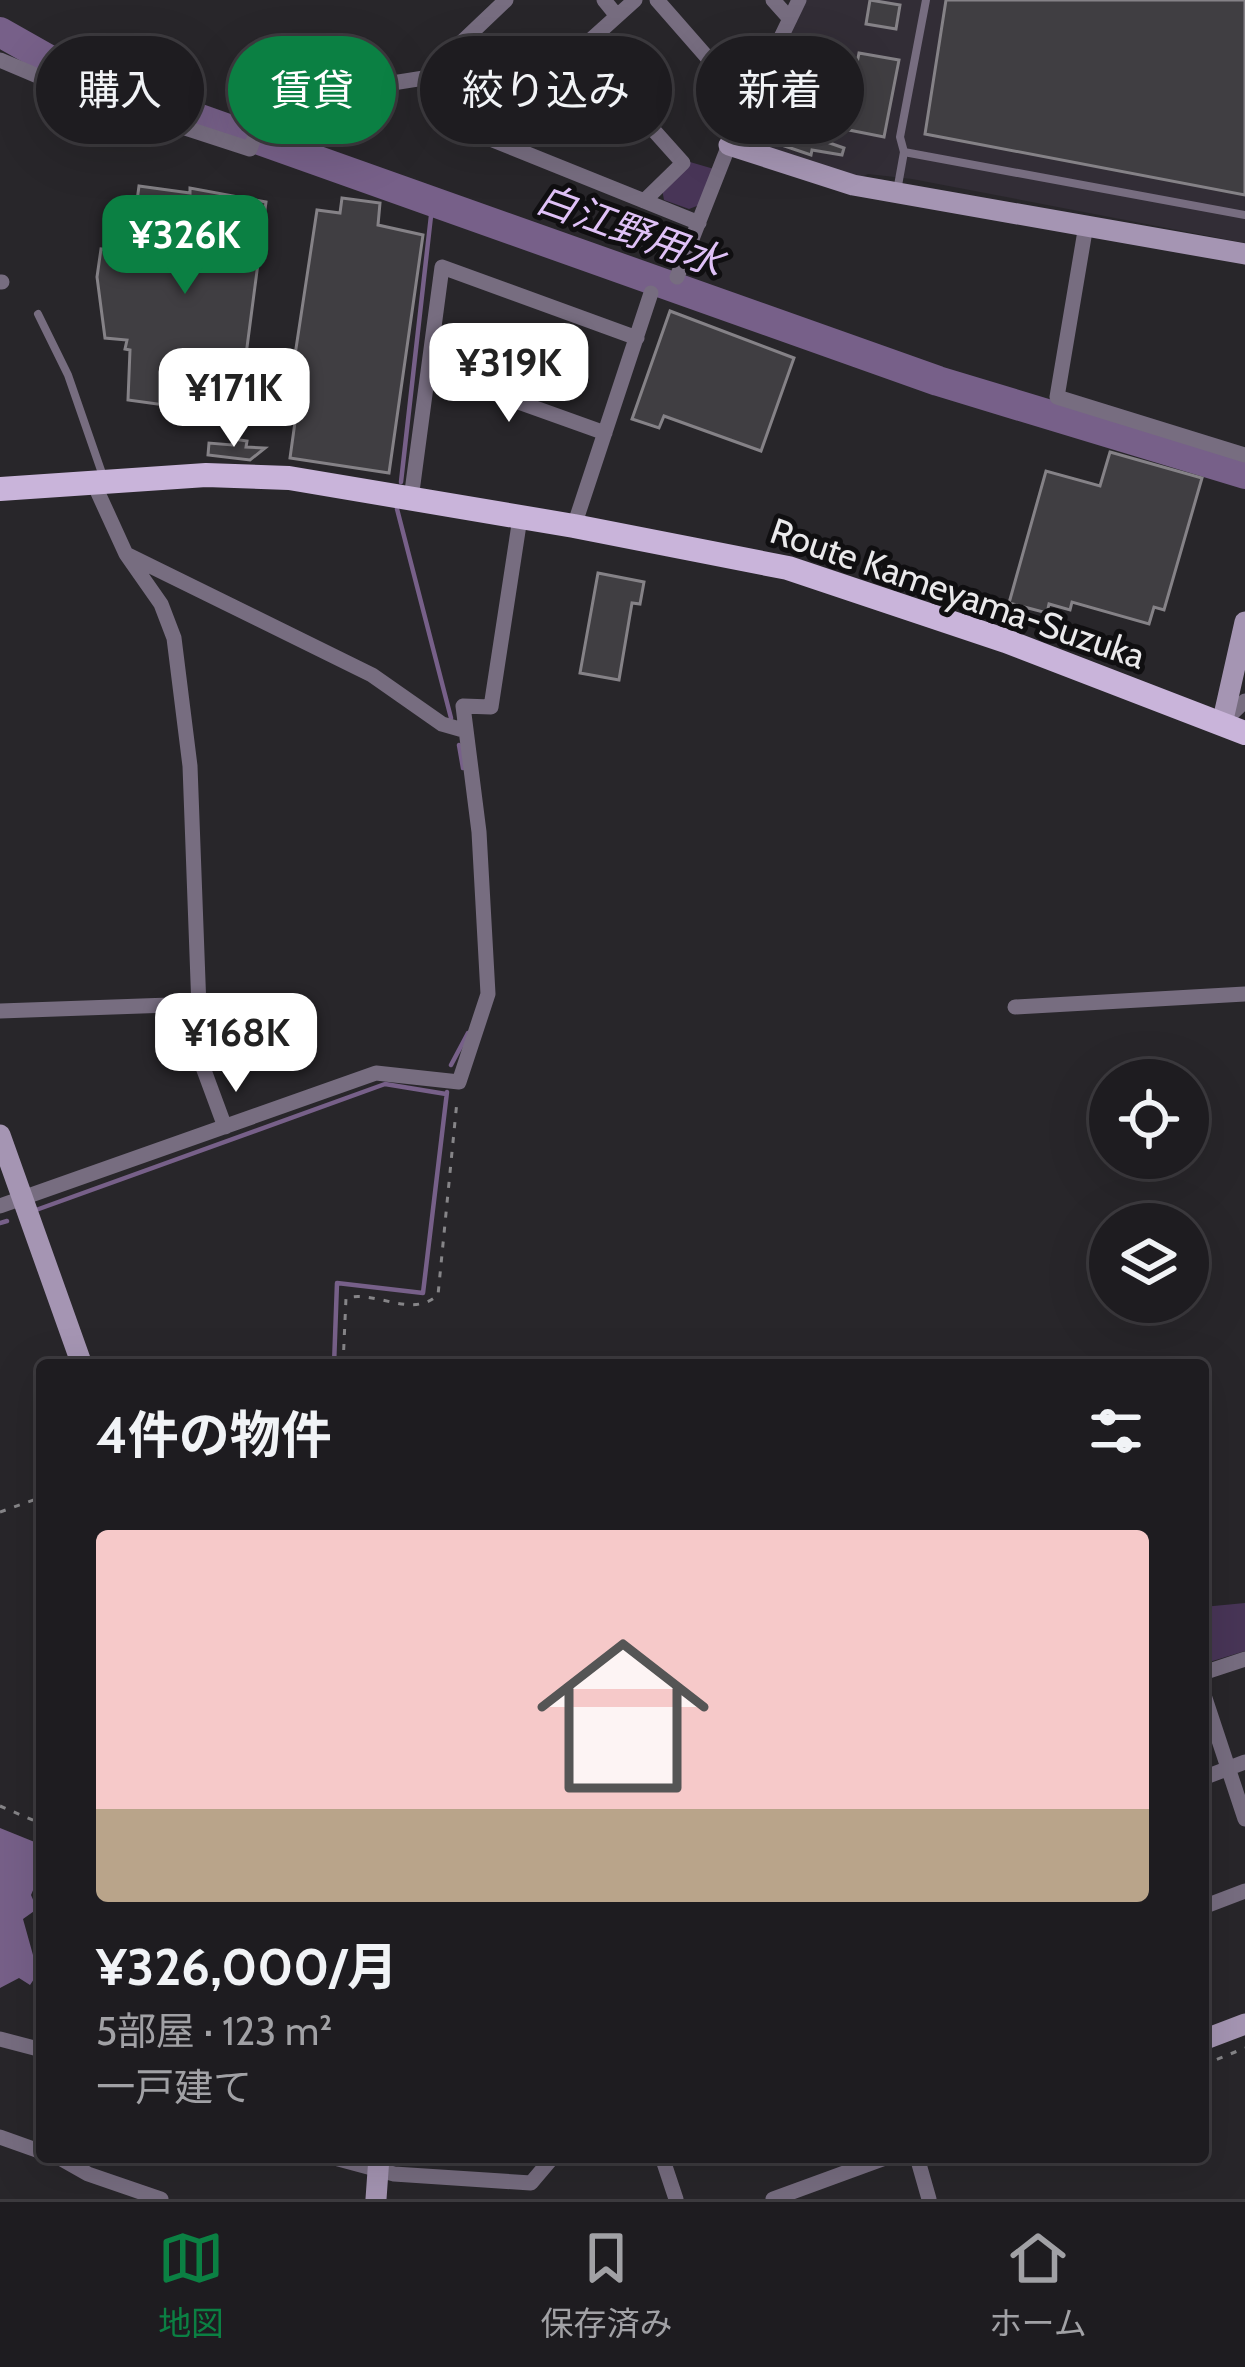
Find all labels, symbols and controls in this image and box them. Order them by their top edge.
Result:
chip: 購入 [36,36,204,144]
chip: 賃貸 [228,36,396,144]
chip: 絞り込み [420,36,672,144]
chip: 新着 [696,36,864,144]
water label: 白江野用水 [530,174,734,287]
pin: ¥326K [101,195,269,297]
text: ¥326K [129,210,241,258]
pin: ¥319K [425,323,593,425]
text: ¥319K [456,338,562,386]
pin: ¥171K [150,348,318,450]
text: ¥171K [186,363,282,411]
street label: Route Kameyama-Suzuka [765,508,1151,678]
pin: ¥168K [152,993,320,1095]
text: ¥168K [182,1008,290,1056]
map controls [1089,1059,1209,1323]
button: locate [1089,1059,1209,1179]
button: layers [1089,1203,1209,1323]
icon: filters [1083,1398,1149,1464]
text: 4件の物件 [96,1404,332,1466]
icon: home [515,1608,731,1824]
text: ¥326,000/月 [96,1936,398,1998]
text: 5部屋 · 123 m² [96,2007,332,2055]
text: 一戸建て [96,2063,252,2111]
tab: 地図 [158,2225,224,2345]
tab: 保存済み [540,2225,672,2345]
tab: ホーム [989,2225,1087,2345]

